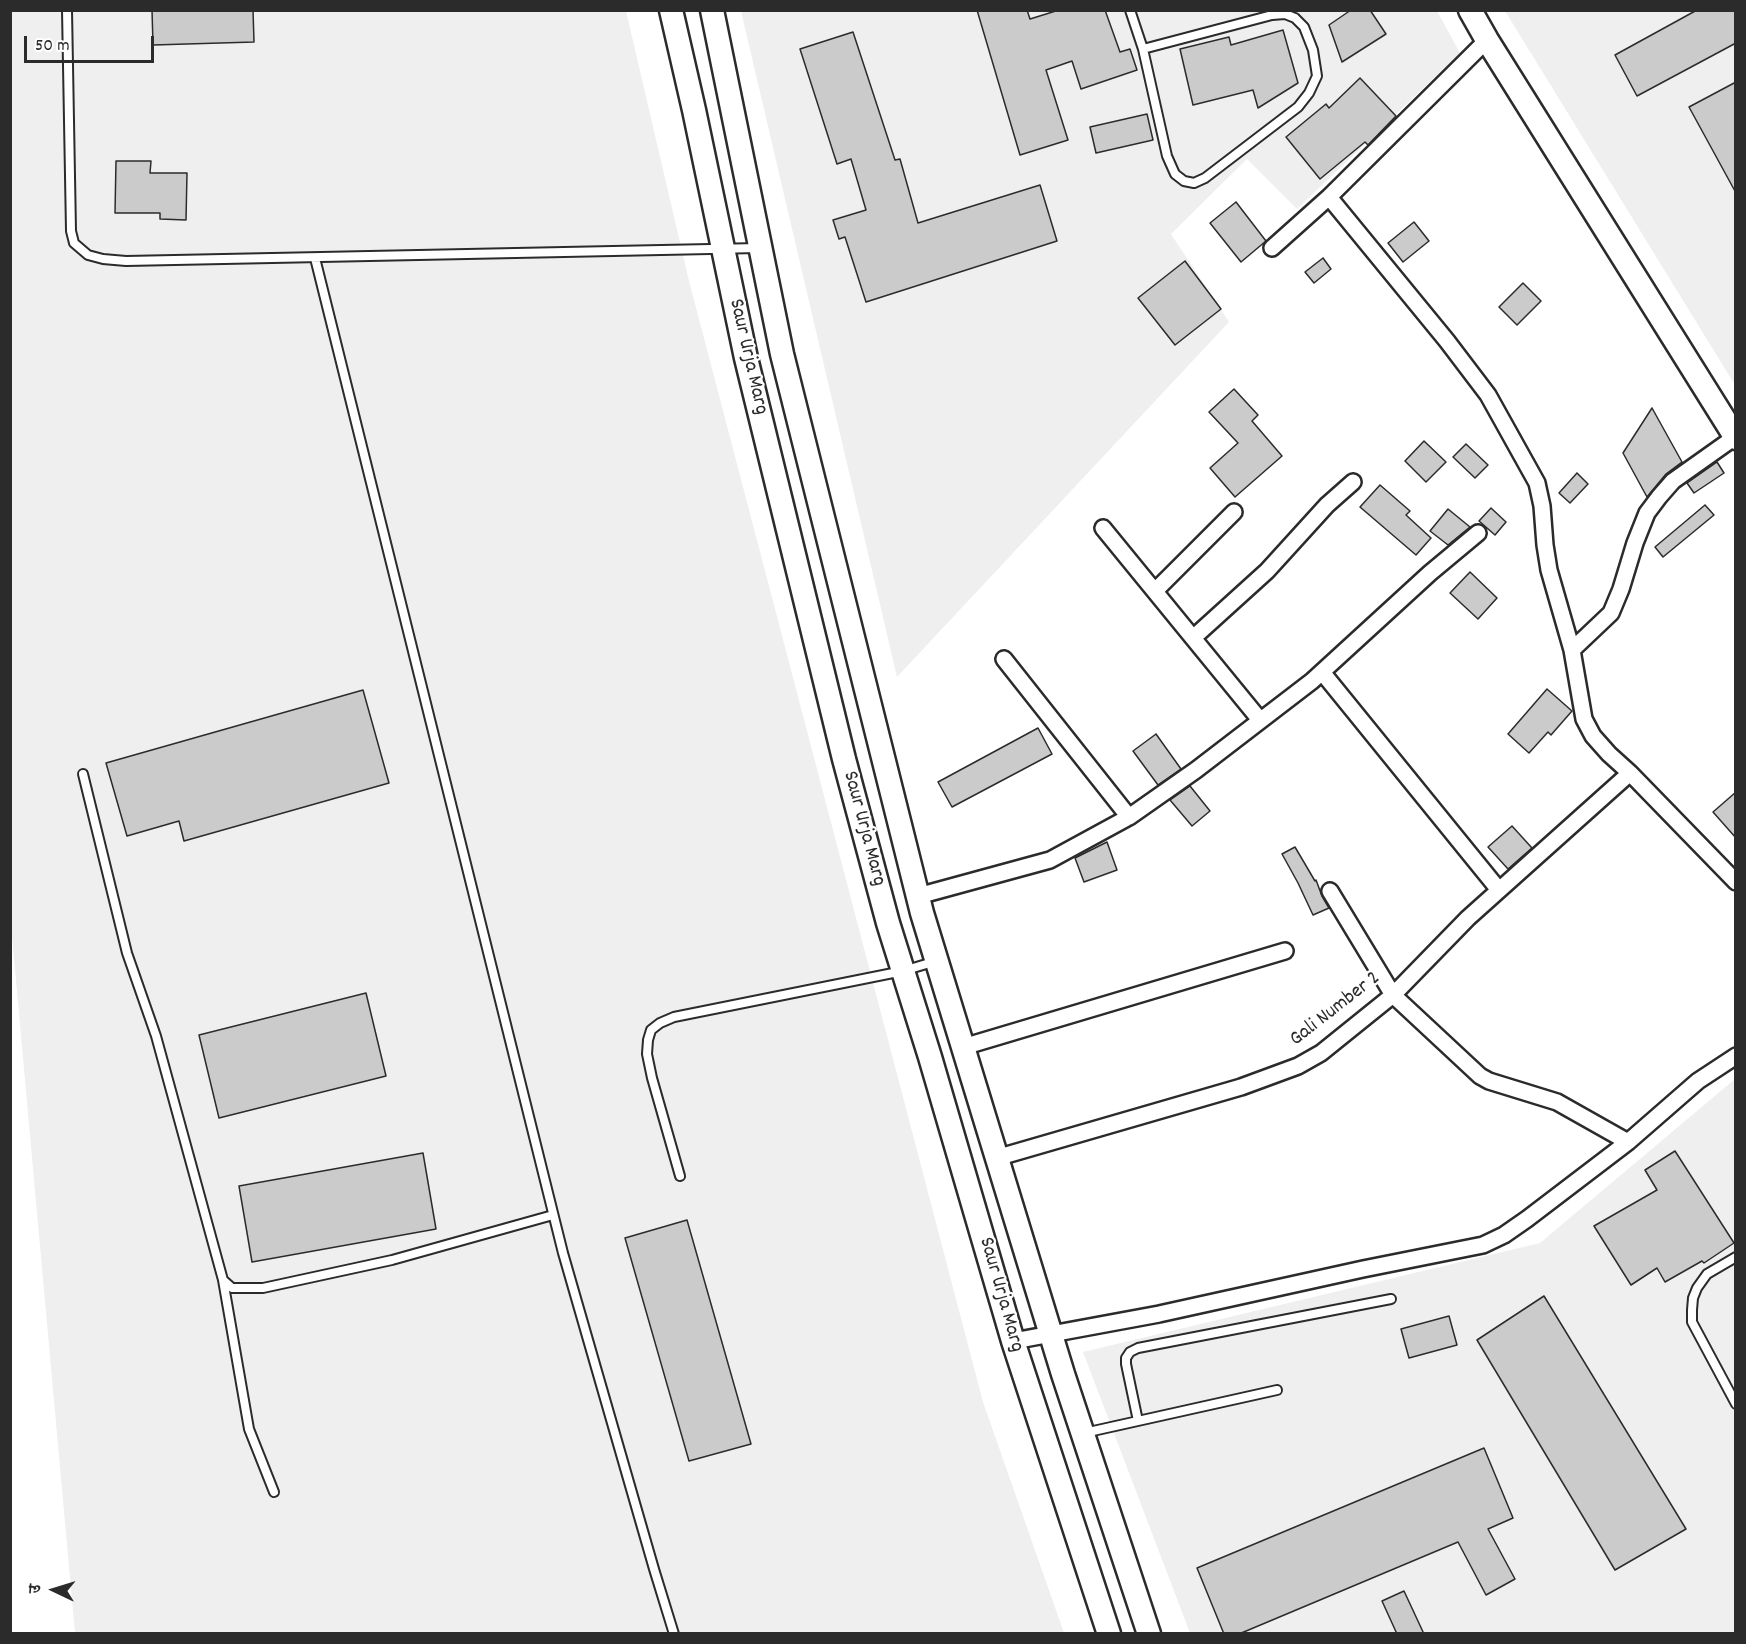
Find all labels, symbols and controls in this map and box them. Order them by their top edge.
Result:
scale bar [27,24,158,62]
text: 50 m [35,34,70,59]
street label: Saur Urja Marg [721,297,773,417]
street label: Saur Urja Marg [836,769,890,889]
street label: Gali Number 2 [1286,967,1386,1053]
street label: Saur Urja Marg [972,1235,1028,1355]
north arrow [24,1560,84,1620]
text: उ [24,1583,47,1594]

